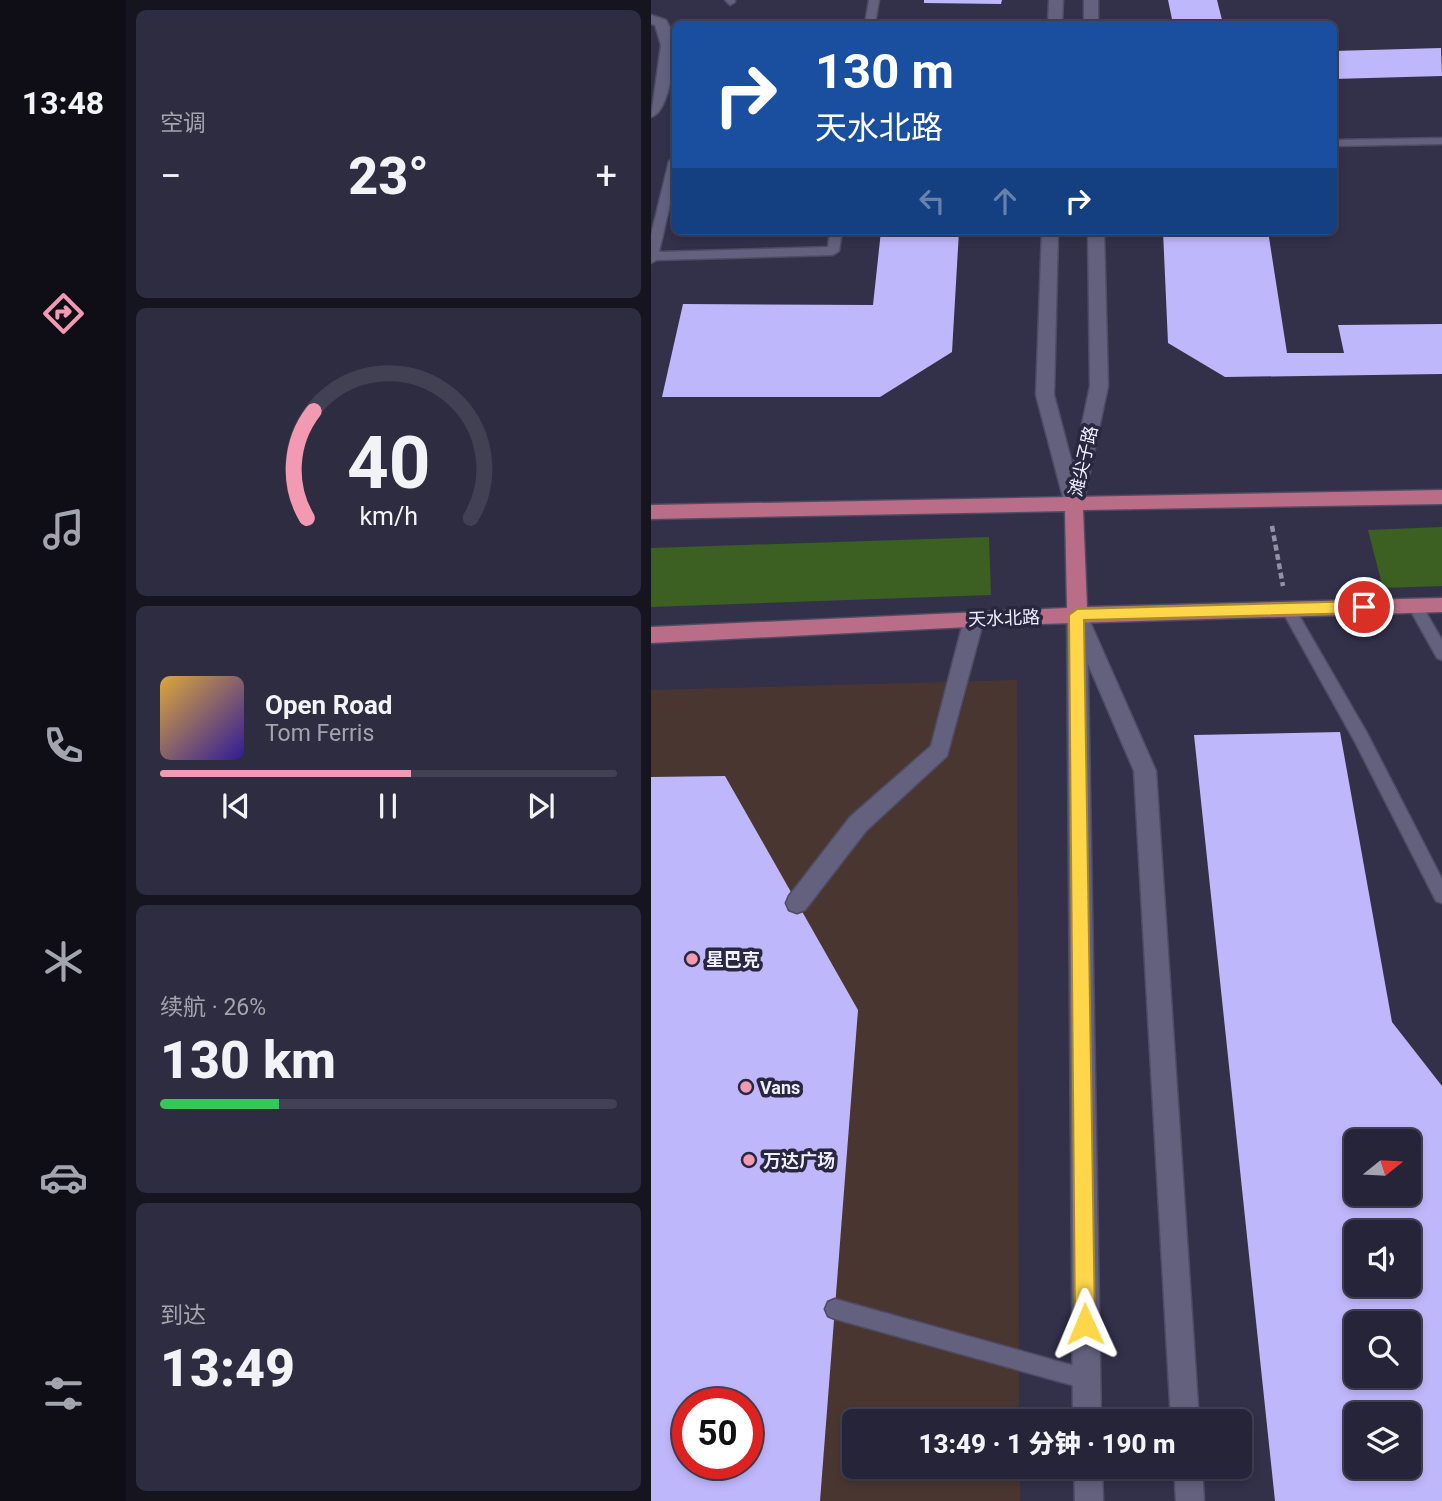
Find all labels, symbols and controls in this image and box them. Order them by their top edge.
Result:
text: 130 m [815,43,954,100]
icon: right [700,49,791,140]
text: 13:48 [22,84,104,122]
text: 天水北路 [815,109,943,147]
text: 空调 [160,110,206,137]
text: 23° [348,146,429,207]
text: − [160,154,182,198]
text: + [595,154,617,198]
icon: left [913,182,951,220]
icon: ahead [986,182,1024,220]
icon: right [1059,182,1097,220]
icon: directions [39,289,88,338]
text: 40 [347,421,430,507]
street label: 滩尖子路 [1065,424,1101,498]
text: km/h [359,502,418,531]
icon: music [39,505,88,554]
pin [1334,577,1394,637]
icon: arrive [1345,588,1383,626]
street label: 天水北路 [968,606,1040,630]
text: Open Road [265,690,393,720]
text: Tom Ferris [265,720,374,747]
icon: phone [39,721,88,770]
icon: previous [217,787,255,825]
icon: pause [369,787,407,825]
icon: next [522,787,560,825]
icon: climate [39,937,88,986]
place label: 星巴克 [706,949,760,970]
marker: 星巴克 [684,951,700,967]
text: 续航 · 26% [160,994,266,1021]
text: 130 km [160,1030,336,1091]
place label: Vans [760,1077,800,1098]
marker: Vans [738,1079,754,1095]
north arrow [1344,1129,1421,1206]
map controls [1344,1129,1421,1479]
place label: 万达广场 [763,1150,835,1171]
marker: 万达广场 [741,1152,757,1168]
icon: car [39,1153,88,1202]
button: sound [1344,1220,1421,1297]
position arrow [1048,1287,1122,1361]
text: 到达 [160,1302,206,1329]
button: search [1344,1311,1421,1388]
text: 13:49 [160,1338,295,1399]
icon: filters [39,1369,88,1418]
speed limit sign: 50 [672,1388,763,1479]
button: layers [1344,1402,1421,1479]
text: 13:49 · 1 分钟 · 190 m [918,1429,1176,1459]

